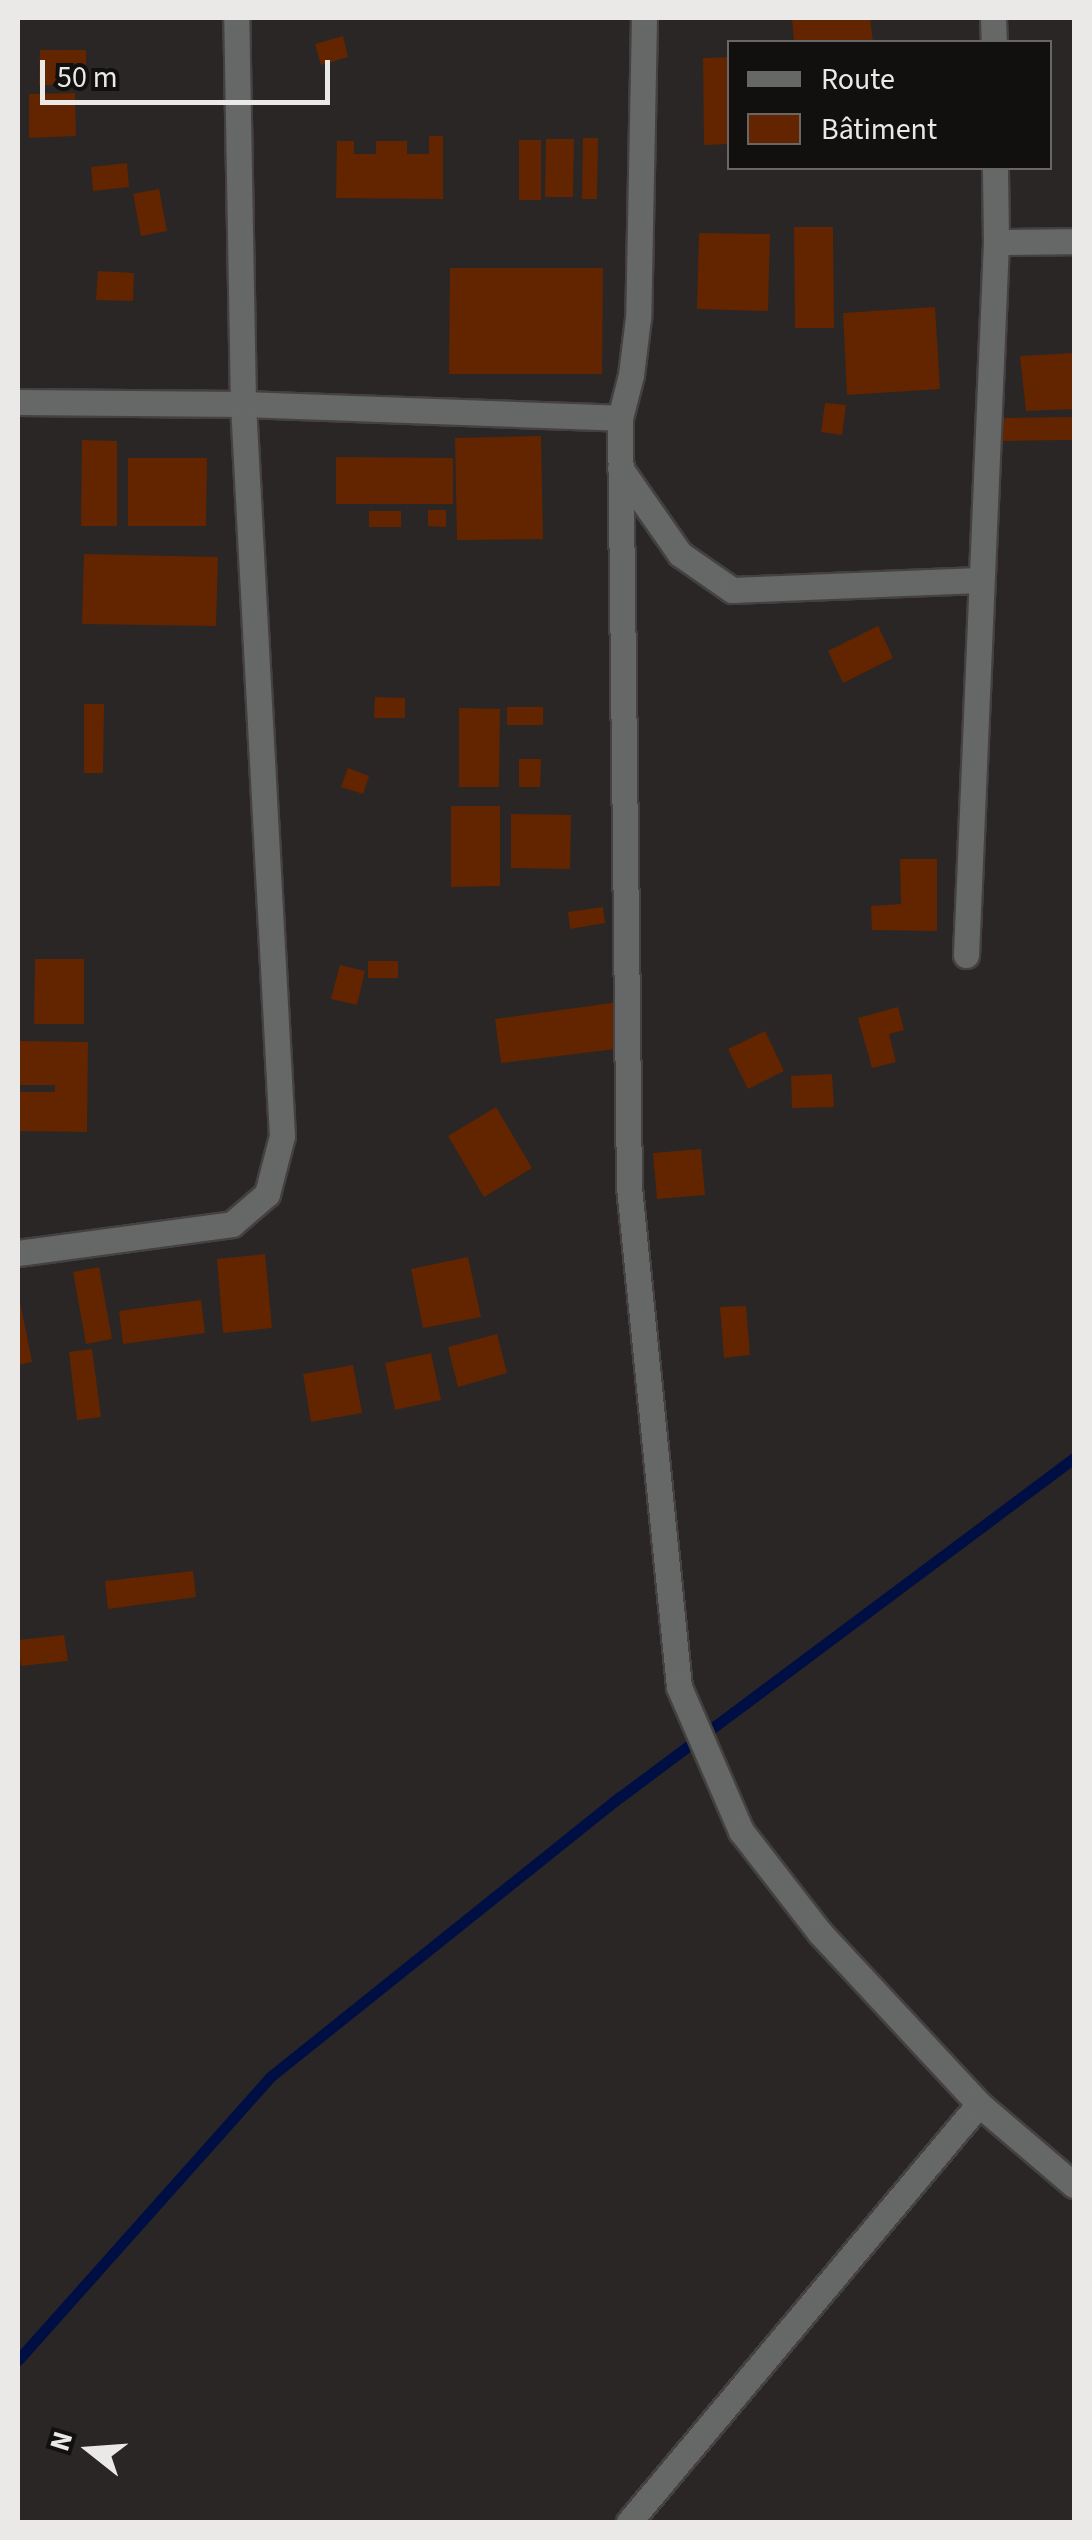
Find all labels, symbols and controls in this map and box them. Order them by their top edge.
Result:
scale bar [45,40,335,102]
legend [727,40,1052,170]
text: 50 m [57,56,118,99]
text: Route [821,58,895,101]
text: Bâtiment [821,108,937,151]
north arrow [40,2400,140,2500]
text: N [39,2426,83,2456]

